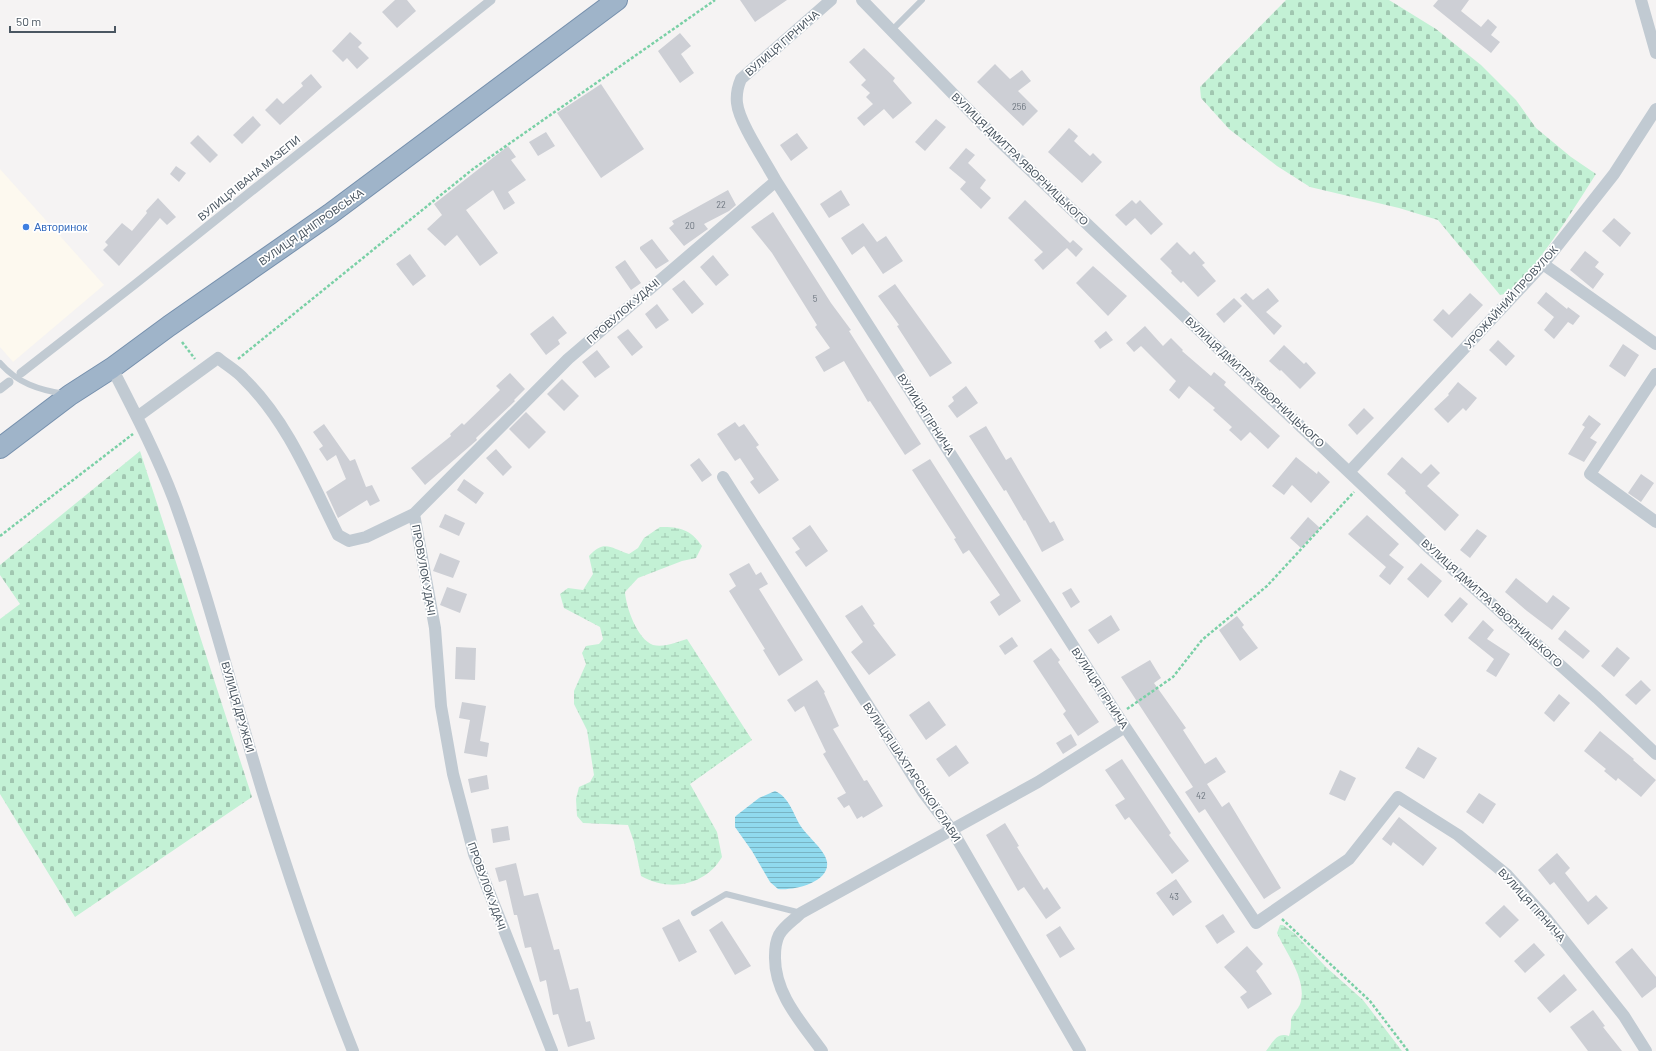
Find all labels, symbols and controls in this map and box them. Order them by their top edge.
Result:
street label: ВУЛИЦЯ ГІРНИЧА [742,6,822,78]
scale bar [10,8,115,34]
text: 50 m [16,14,41,28]
street label: ВУЛИЦЯ ДМИТРА ЯВОРНИЦЬКОГО [949,90,1092,228]
house number: 256 [1012,101,1026,112]
street label: ВУЛИЦЯ ІВАНА МАЗЕПИ [195,132,303,223]
street label: ВУЛИЦЯ ДНІПРОВСЬКА [256,185,366,268]
house number: 22 [716,199,726,210]
place label: Авторинок [34,220,87,233]
house number: 20 [685,220,695,231]
marker: Авторинок [21,222,31,232]
street label: УРОЖАЙНИЙ ПРОВУЛОК [1461,242,1560,350]
street label: ПРОВУЛОК УДАЧІ [584,275,662,346]
house number: 5 [813,293,818,304]
street label: ВУЛИЦЯ ДМИТРА ЯВОРНИЦЬКОГО [1183,314,1328,450]
street label: ВУЛИЦЯ ГІРНИЧА [895,371,958,457]
street label: ПРОВУЛОК УДАЧІ [410,523,439,617]
street label: ВУЛИЦЯ ДМИТРА ЯВОРНИЦЬКОГО [1419,536,1566,670]
street label: ВУЛИЦЯ ГІРНИЧА [1069,645,1132,731]
street label: ВУЛИЦЯ ДРУЖБИ [219,660,258,754]
street label: ВУЛИЦЯ ШАХТАРСЬКОЇ СЛАВИ [861,700,964,844]
house number: 42 [1196,790,1206,801]
street label: ПРОВУЛОК УДАЧІ [466,840,509,931]
street label: ВУЛИЦЯ ГІРНИЧА [1496,865,1569,944]
house number: 43 [1169,891,1179,902]

